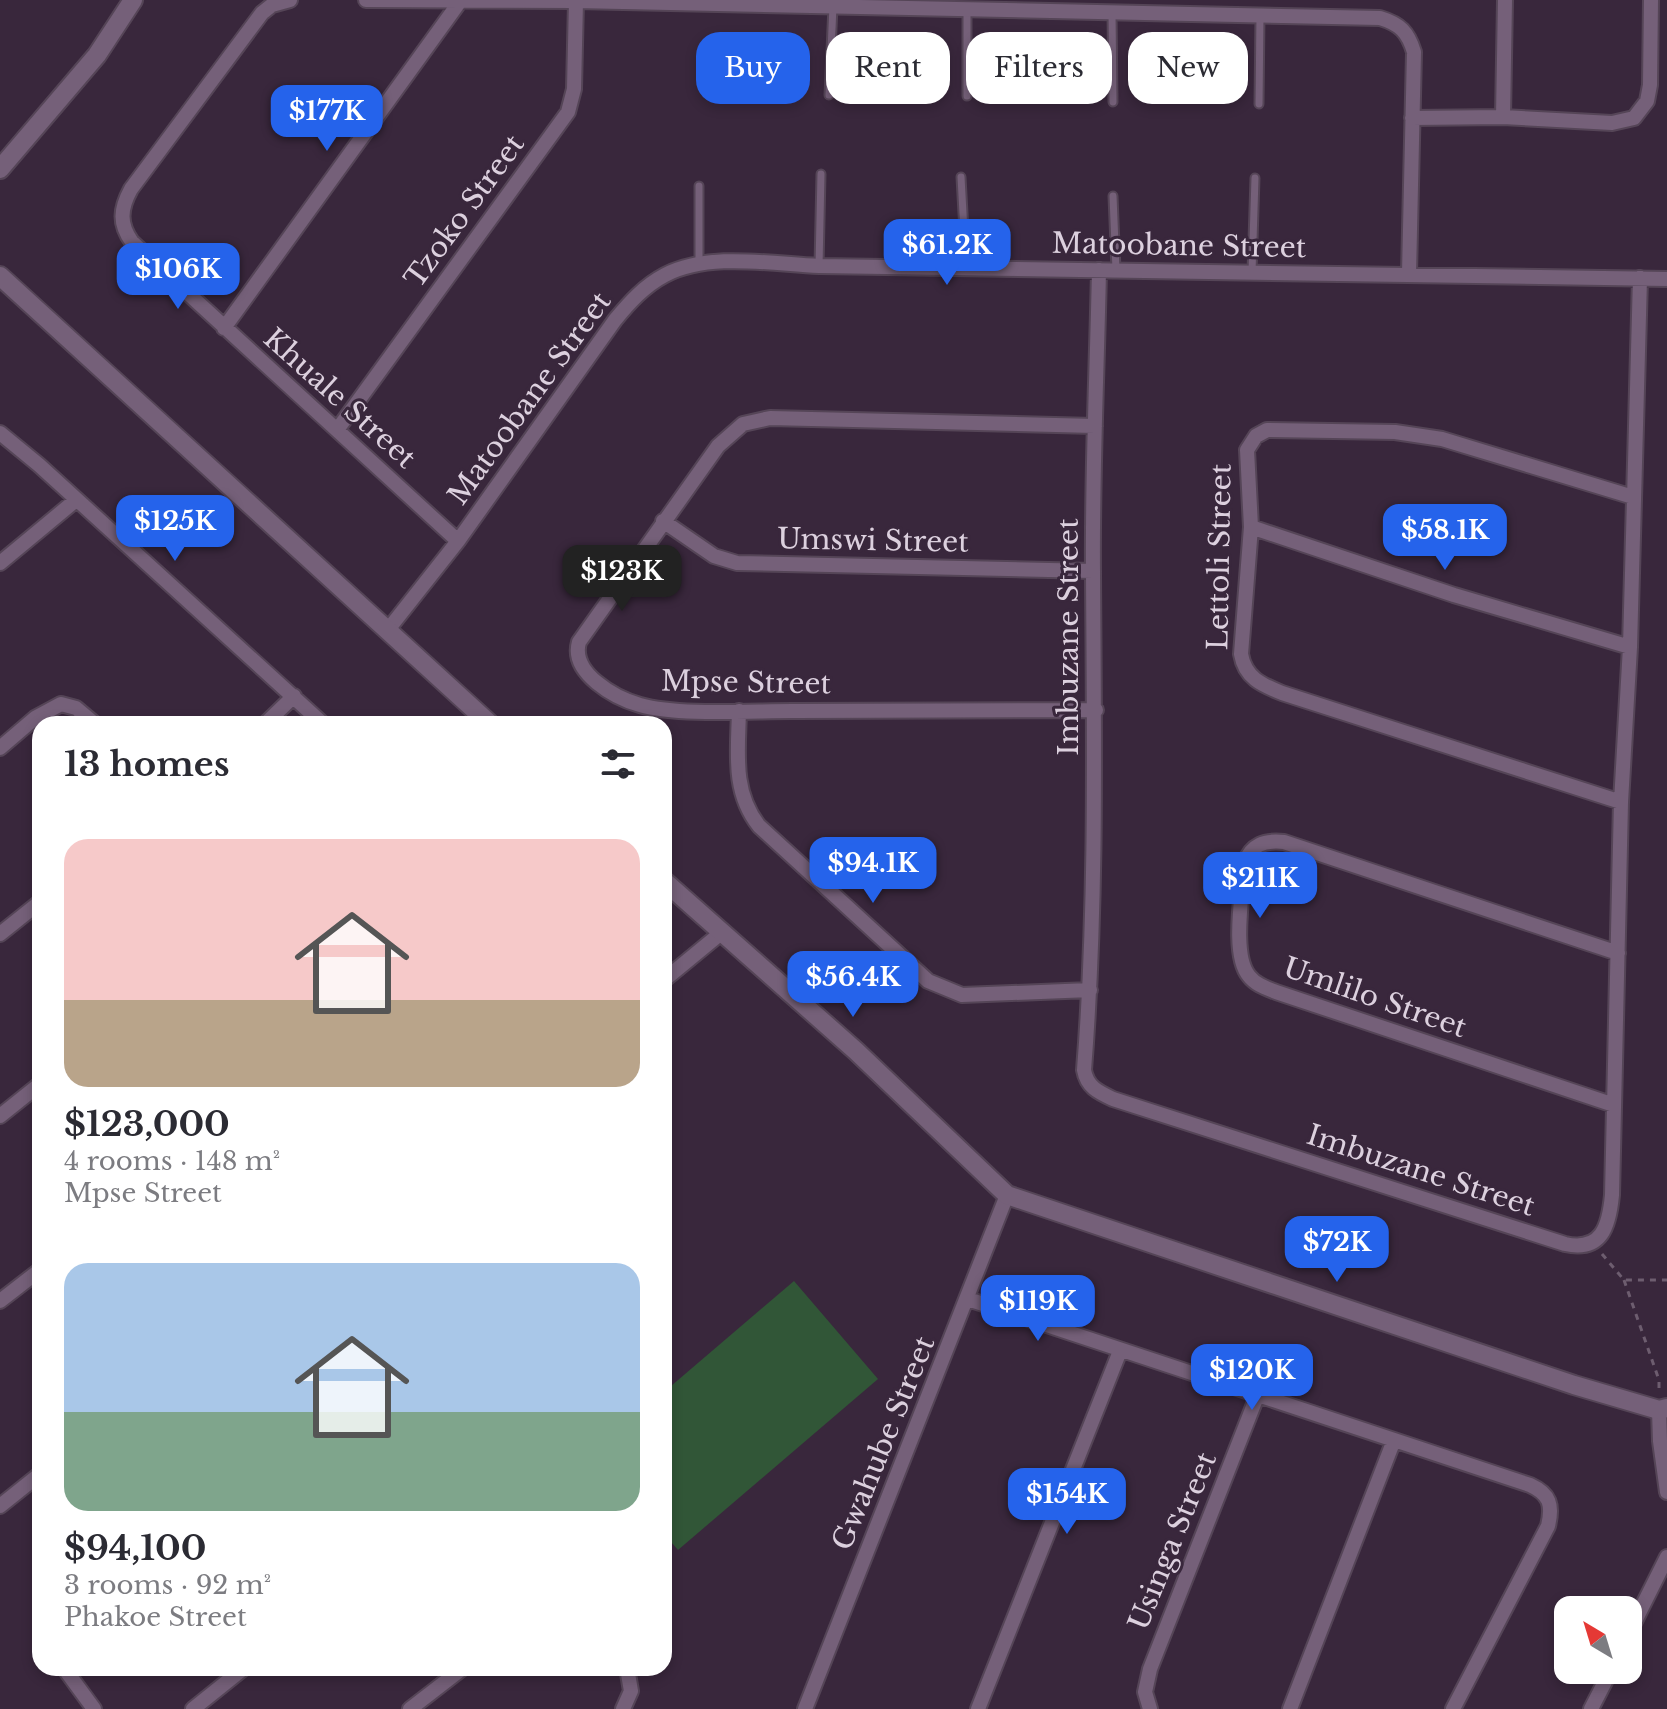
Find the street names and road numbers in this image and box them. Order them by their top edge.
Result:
street label: Tzoko Street [397,127,532,295]
street label: Matoobane Street [1051,226,1307,265]
street label: Matoobane Street [440,285,619,512]
street label: Khuale Street [256,321,423,476]
street label: Lettoli Street [1200,463,1239,651]
street label: Imbuzane Street [1051,518,1086,756]
street label: Umswi Street [777,521,969,560]
street label: Mpse Street [661,664,832,701]
street label: Umlilo Street [1279,950,1471,1045]
street label: Imbuzane Street [1303,1117,1540,1224]
street label: Gwahube Street [825,1331,943,1555]
street label: Usinga Street [1121,1447,1224,1635]

